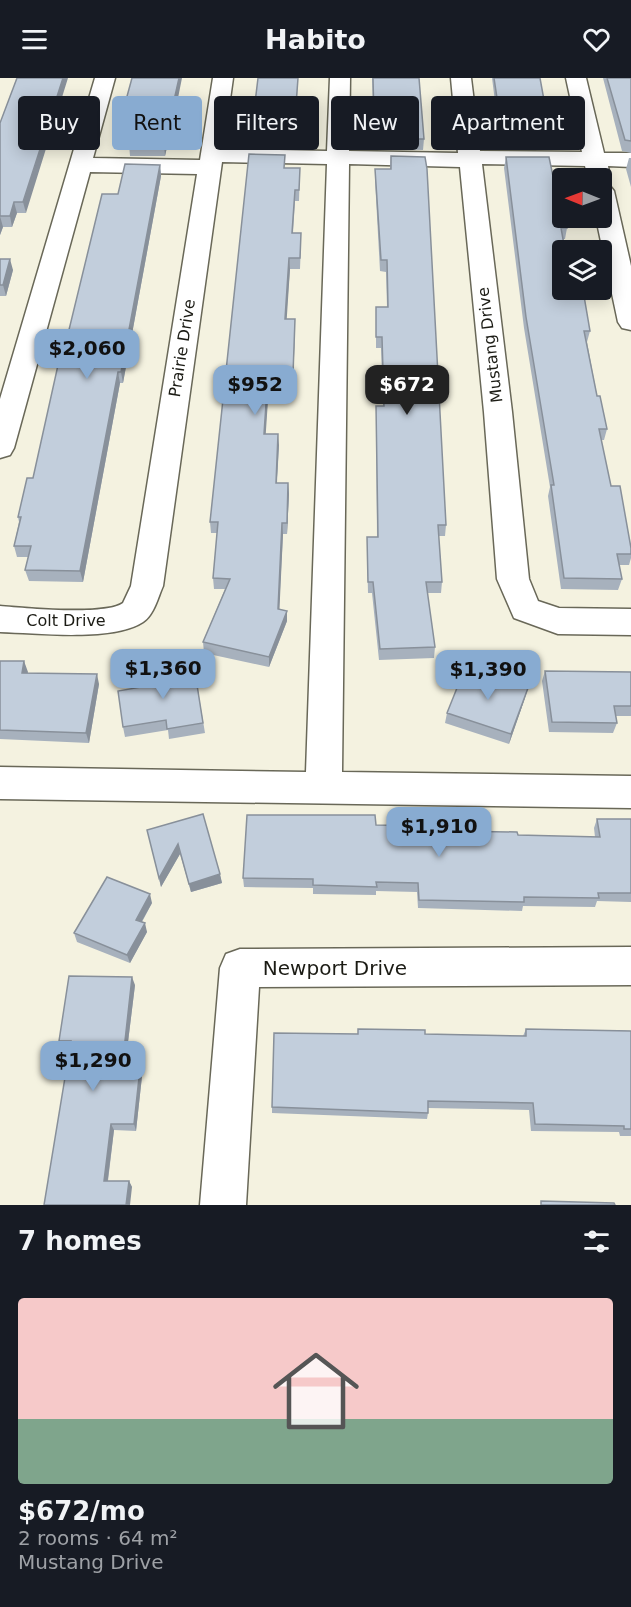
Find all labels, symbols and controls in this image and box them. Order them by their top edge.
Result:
icon: menu [18,23,51,56]
icon: heart [580,23,613,56]
text: Habito [265,24,366,55]
chip: Buy [18,96,100,150]
chip: Rent [112,96,202,150]
chip: Filters [214,96,319,150]
chip: New [331,96,419,150]
chip: Apartment [431,96,585,150]
north arrow [552,168,612,228]
map controls [552,168,612,300]
button: layers [552,240,612,300]
street label: Mustang Drive [473,286,507,404]
street label: Prairie Drive [165,298,199,398]
pin: $2,060 [38,329,136,380]
text: $2,060 [48,336,126,360]
pin: $952 [219,365,291,416]
pin: $672 [371,365,443,416]
text: $952 [227,372,283,396]
text: $672 [379,372,435,396]
street label: Colt Drive [26,611,106,630]
pin: $1,360 [114,649,212,700]
pin: $1,390 [439,650,537,701]
text: $1,360 [124,656,202,680]
text: $1,390 [449,657,527,681]
pin: $1,910 [390,807,488,858]
text: $1,910 [400,814,478,838]
street label: Newport Drive [263,956,407,980]
pin: $1,290 [44,1041,142,1092]
text: $1,290 [54,1048,132,1072]
icon: filters [580,1225,613,1258]
text: 7 homes [18,1226,142,1256]
icon: home [262,1337,370,1445]
text: $672/mo [18,1496,145,1526]
text: 2 rooms · 64 m² [18,1526,178,1550]
text: Mustang Drive [18,1550,164,1574]

